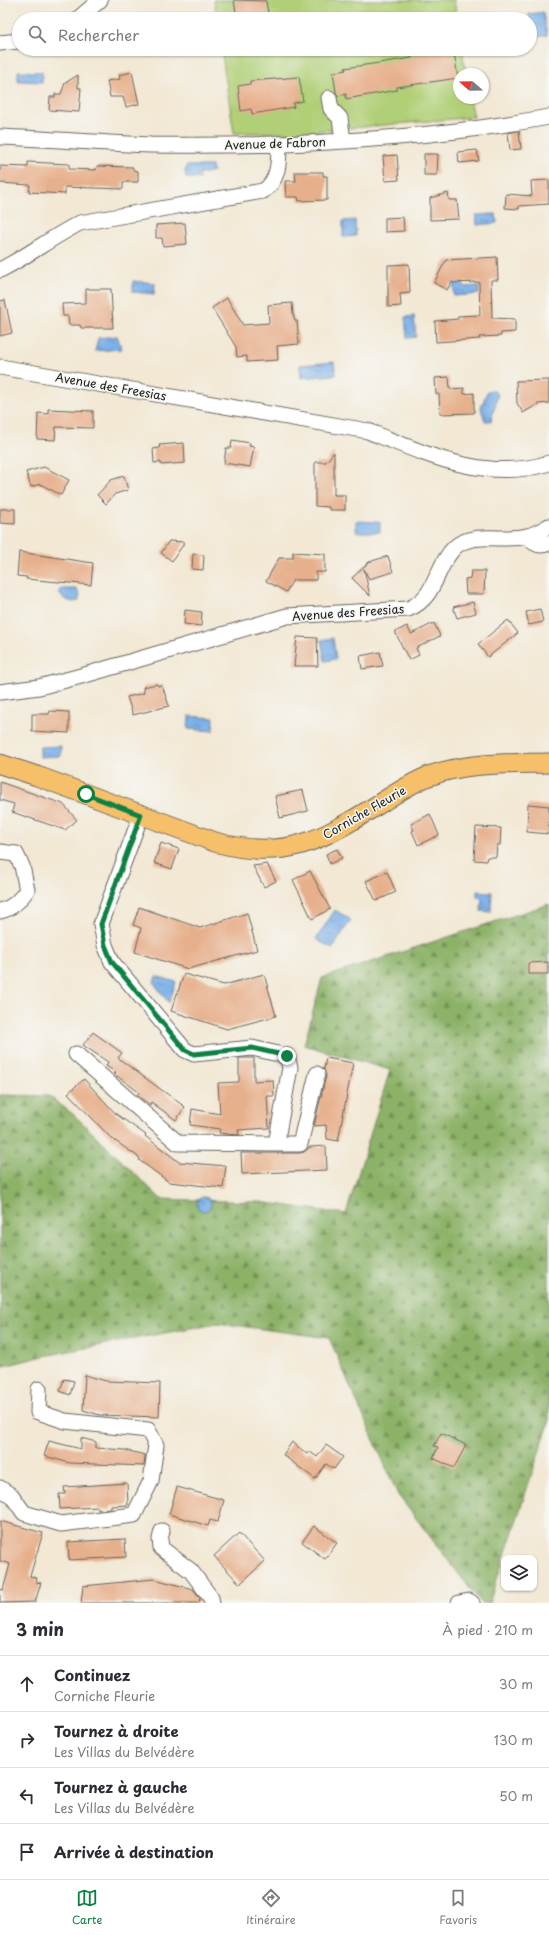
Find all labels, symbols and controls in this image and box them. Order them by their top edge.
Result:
search box [12,12,537,56]
icon: search [26,23,48,45]
text: Rechercher [58,23,139,46]
north arrow [453,68,489,104]
street label: Avenue de Fabron [224,132,326,154]
street label: Avenue des Freesias [54,367,168,405]
street label: Avenue des Freesias [291,599,405,625]
street label: Corniche Fleurie [319,781,409,843]
route start [77,785,95,803]
route end [278,1047,296,1065]
map controls [501,1555,537,1591]
button: layers [501,1555,537,1591]
text: 3 min [16,1616,64,1642]
text: À pied · 210 m [442,1620,533,1639]
text: Continuez [54,1663,130,1686]
icon: ahead [16,1673,38,1695]
text: 30 m [499,1674,533,1693]
text: Corniche Fleurie [54,1686,155,1705]
text: Tournez à droite [54,1719,179,1742]
icon: right [16,1729,38,1751]
text: 130 m [494,1730,533,1749]
text: Les Villas du Belvédère [54,1742,195,1761]
text: Tournez à gauche [54,1775,188,1798]
icon: left [16,1785,38,1807]
text: 50 m [499,1786,533,1805]
text: Les Villas du Belvédère [54,1798,195,1817]
text: Arrivée à destination [54,1840,214,1863]
icon: arrive [16,1841,38,1863]
tab: Carte [72,1887,102,1928]
tab: Itinéraire [246,1887,296,1928]
tab: Favoris [439,1887,477,1928]

